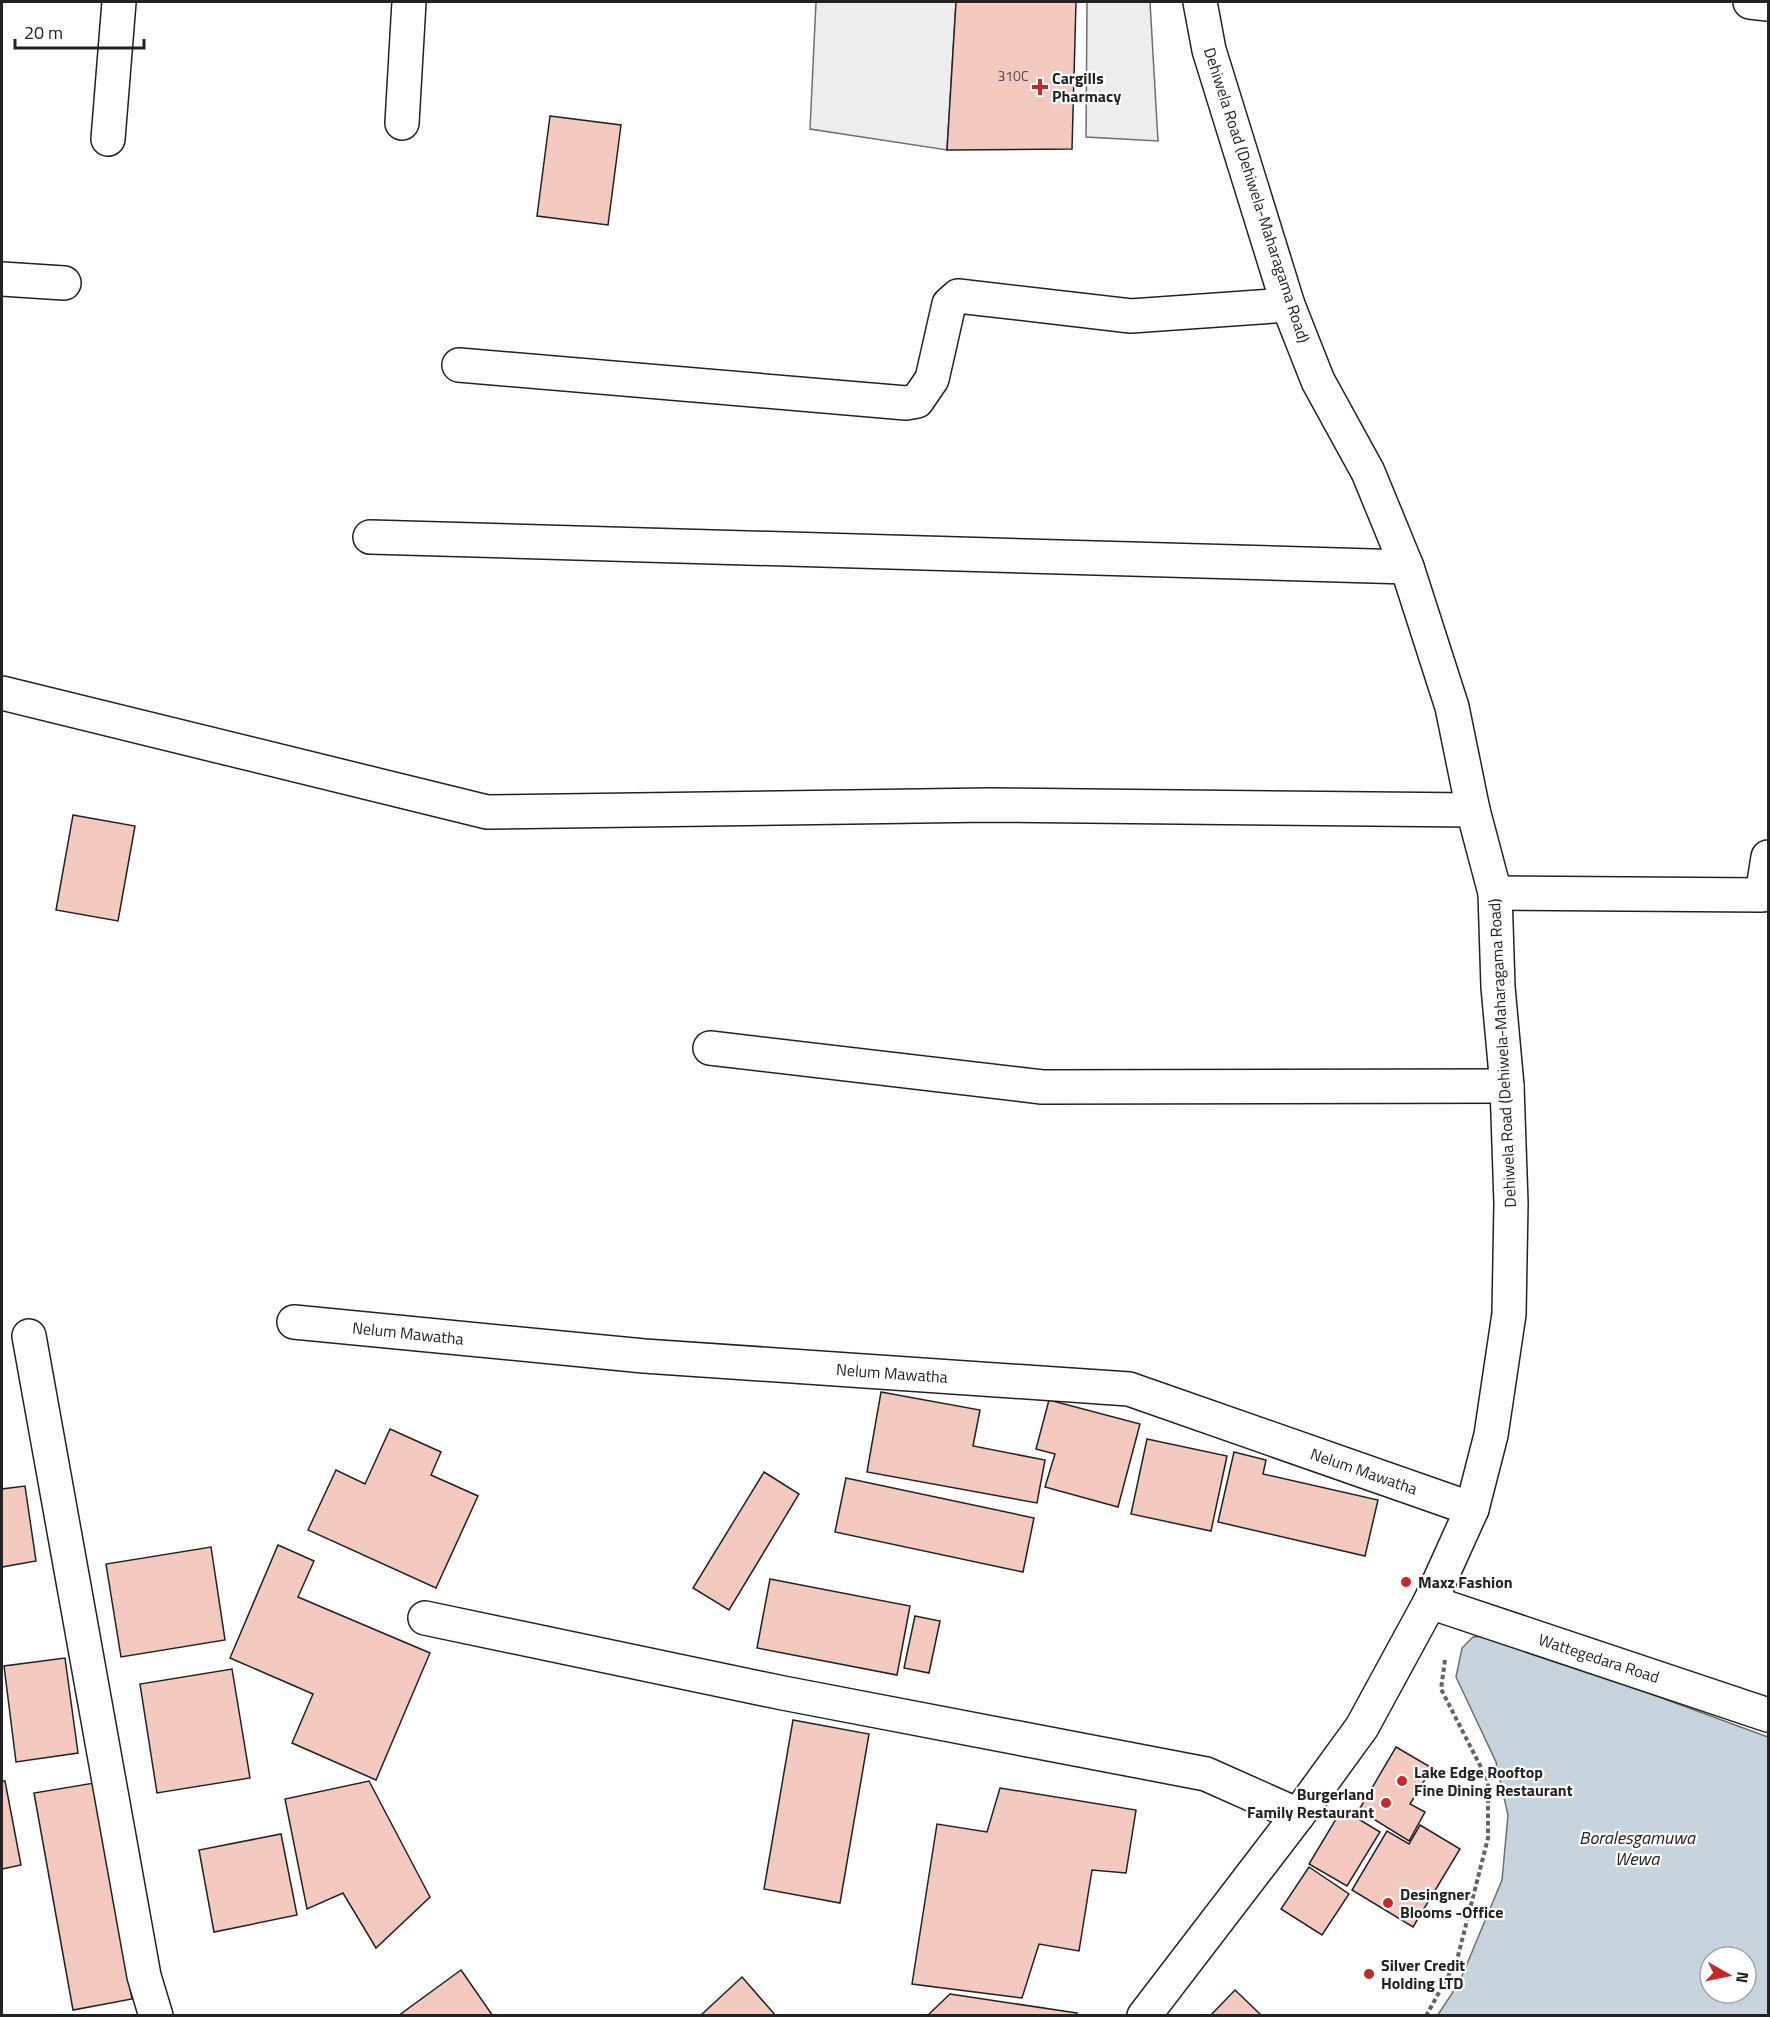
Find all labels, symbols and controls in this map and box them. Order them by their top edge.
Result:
scale bar [15,12,144,50]
text: 20 m [24,19,63,46]
street label: Dehiwela Road (Dehiwela-Maharagama Road) [1198,44,1316,346]
house number: 310C [997,65,1029,86]
place label: Cargills Pharmacy [1052,66,1121,108]
marker: Cargills Pharmacy [1033,80,1047,94]
street label: Dehiwela Road (Dehiwela-Maharagama Road) [1482,898,1522,1208]
street label: Nelum Mawatha [351,1315,465,1351]
street label: Nelum Mawatha [835,1357,949,1389]
street label: Nelum Mawatha [1307,1441,1421,1501]
place label: Maxz Fashion [1418,1570,1513,1594]
marker: Maxz Fashion [1399,1575,1413,1589]
street label: Wattegedara Road [1535,1627,1663,1689]
place label: Lake Edge Rooftop Fine Dining Restaurant [1414,1760,1573,1802]
marker: Lake Edge Rooftop Fine Dining Restaurant [1395,1774,1409,1788]
place label: Burgerland Family Restaurant [1247,1782,1374,1824]
marker: Burgerland Family Restaurant [1379,1796,1393,1810]
water label: Boralesgamuwa Wewa [1579,1824,1696,1872]
place label: Desingner Blooms -Office [1400,1882,1503,1924]
marker: Desingner Blooms -Office [1381,1896,1395,1910]
north arrow [1698,1945,1758,2005]
place label: Silver Credit Holding LTD [1381,1953,1465,1995]
marker: Silver Credit Holding LTD [1362,1967,1376,1981]
text: N [1730,1970,1756,1985]

